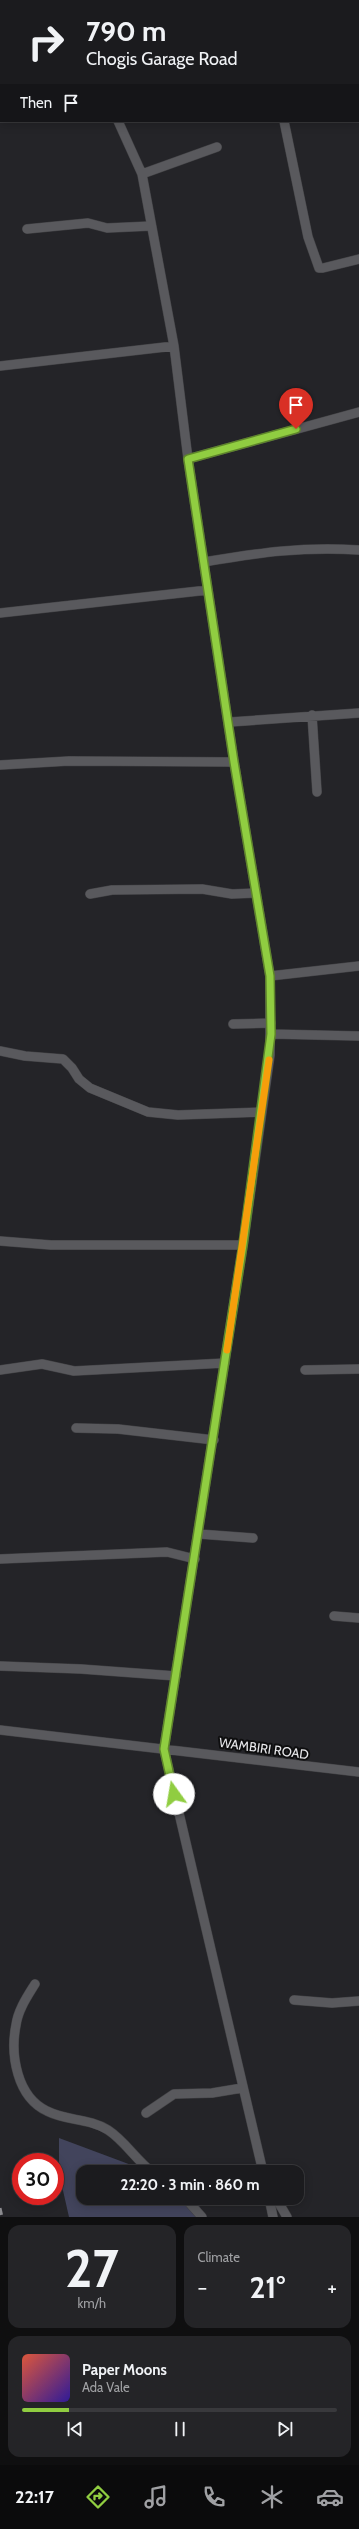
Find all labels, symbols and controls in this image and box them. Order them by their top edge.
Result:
text: 790 m [86,14,166,48]
icon: right [20,16,72,68]
text: Chogis Garage Road [86,48,238,70]
icon: arrive [60,92,82,114]
text: Then [20,94,52,112]
pin [279,388,313,429]
icon: arrive [285,394,307,416]
street label: WAMBIRI ROAD [218,1734,310,1762]
position arrow [153,1773,195,1815]
speed limit sign: 30 [12,2153,64,2205]
text: 22:20 · 3 min · 860 m [120,2176,260,2194]
text: 27 [65,2237,119,2300]
text: Climate [198,2249,240,2265]
text: 21° [249,2269,285,2306]
text: − [198,2274,207,2301]
text: + [327,2274,337,2301]
text: km/h [78,2295,106,2311]
text: Paper Moons [82,2361,167,2379]
text: Ada Vale [82,2379,130,2395]
icon: previous [64,2418,86,2440]
icon: pause [169,2418,191,2440]
icon: next [274,2418,296,2440]
icon: directions [84,2483,112,2511]
icon: music [142,2483,170,2511]
icon: phone [200,2483,228,2511]
icon: climate [258,2483,286,2511]
icon: car [316,2483,344,2511]
text: 22:17 [15,2486,54,2508]

